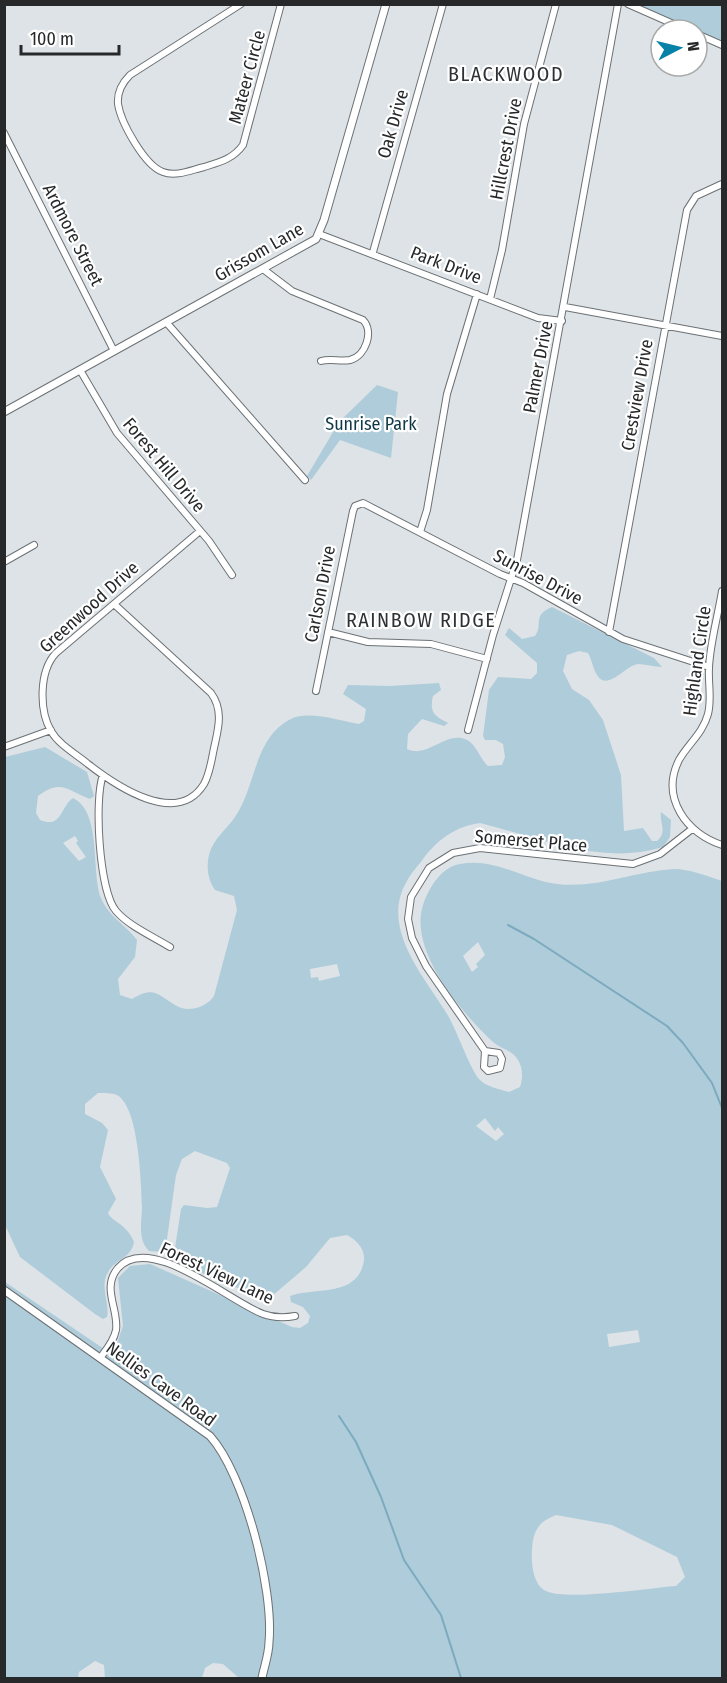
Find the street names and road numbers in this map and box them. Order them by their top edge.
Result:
street label: Mateer Circle [224,28,270,126]
street label: Oak Drive [373,87,413,161]
street label: Hillcrest Drive [485,96,527,202]
street label: Ardmore Street [38,180,108,290]
street label: Grissom Lane [211,218,307,286]
street label: Park Drive [407,241,485,289]
street label: Palmer Drive [518,319,558,415]
street label: Crestview Drive [616,338,658,452]
street label: Forest Hill Drive [118,413,210,517]
street label: Carlson Drive [300,544,340,644]
street label: Sunrise Drive [490,544,586,610]
street label: Greenwood Drive [35,557,143,657]
street label: Highland Circle [678,604,716,717]
street label: Somerset Place [474,825,588,857]
street label: Forest View Lane [157,1237,277,1309]
street label: Nellies Cave Road [102,1337,220,1431]

